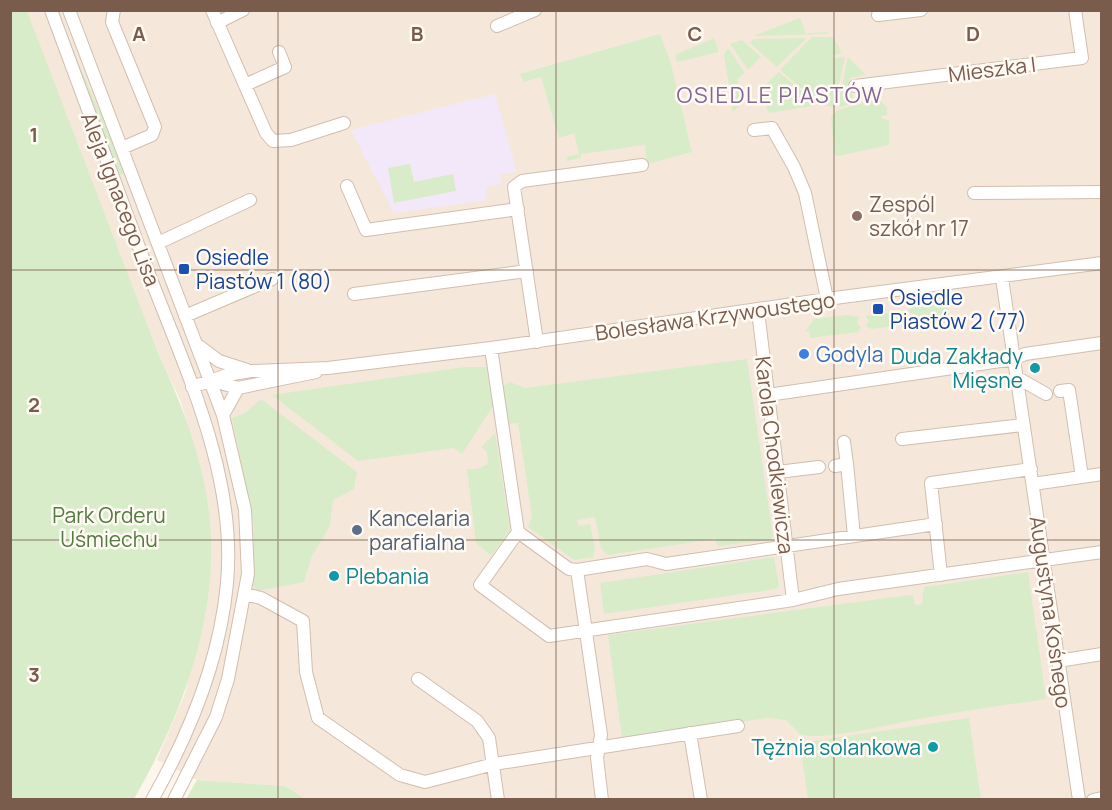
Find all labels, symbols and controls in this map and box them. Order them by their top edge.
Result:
text: A [132,20,146,47]
text: B [411,20,424,47]
text: C [688,20,702,47]
text: D [966,20,980,47]
street label: Mieszka I [947,50,1037,88]
district label: OSIEDLE PIASTÓW [676,80,884,110]
street label: Aleja Ignacego Lisa [75,108,167,290]
text: 1 [30,121,38,148]
place label: Zespól szkół nr 17 [869,190,969,242]
marker: Zespól szkół nr 17 [850,209,864,223]
place label: Osiedle Piastów 1 (80) [196,243,332,295]
marker: Osiedle Piastów 1 (80) [177,262,191,276]
place label: Osiedle Piastów 2 (77) [890,283,1027,335]
street label: Bolesława Krzywoustego [593,285,837,347]
marker: Osiedle Piastów 2 (77) [871,302,885,316]
place label: Godyla [816,340,883,368]
place label: Duda Zakłady Mięsne [891,342,1023,394]
marker: Godyla [797,347,811,361]
street label: Karola Chodkiewicza [749,355,801,555]
marker: Duda Zakłady Mięsne [1028,361,1042,375]
text: 2 [28,391,40,418]
park label: Park Orderu Uśmiechu [52,501,166,553]
place label: Kancelaria parafialna [369,504,470,556]
street label: Augustyna Kośnego [1024,514,1078,710]
marker: Kancelaria parafialna [350,523,364,537]
place label: Plebania [346,562,429,590]
marker: Plebania [327,569,341,583]
text: 3 [28,661,40,688]
place label: Tężnia solankowa [751,733,921,761]
marker: Tężnia solankowa [926,740,940,754]

